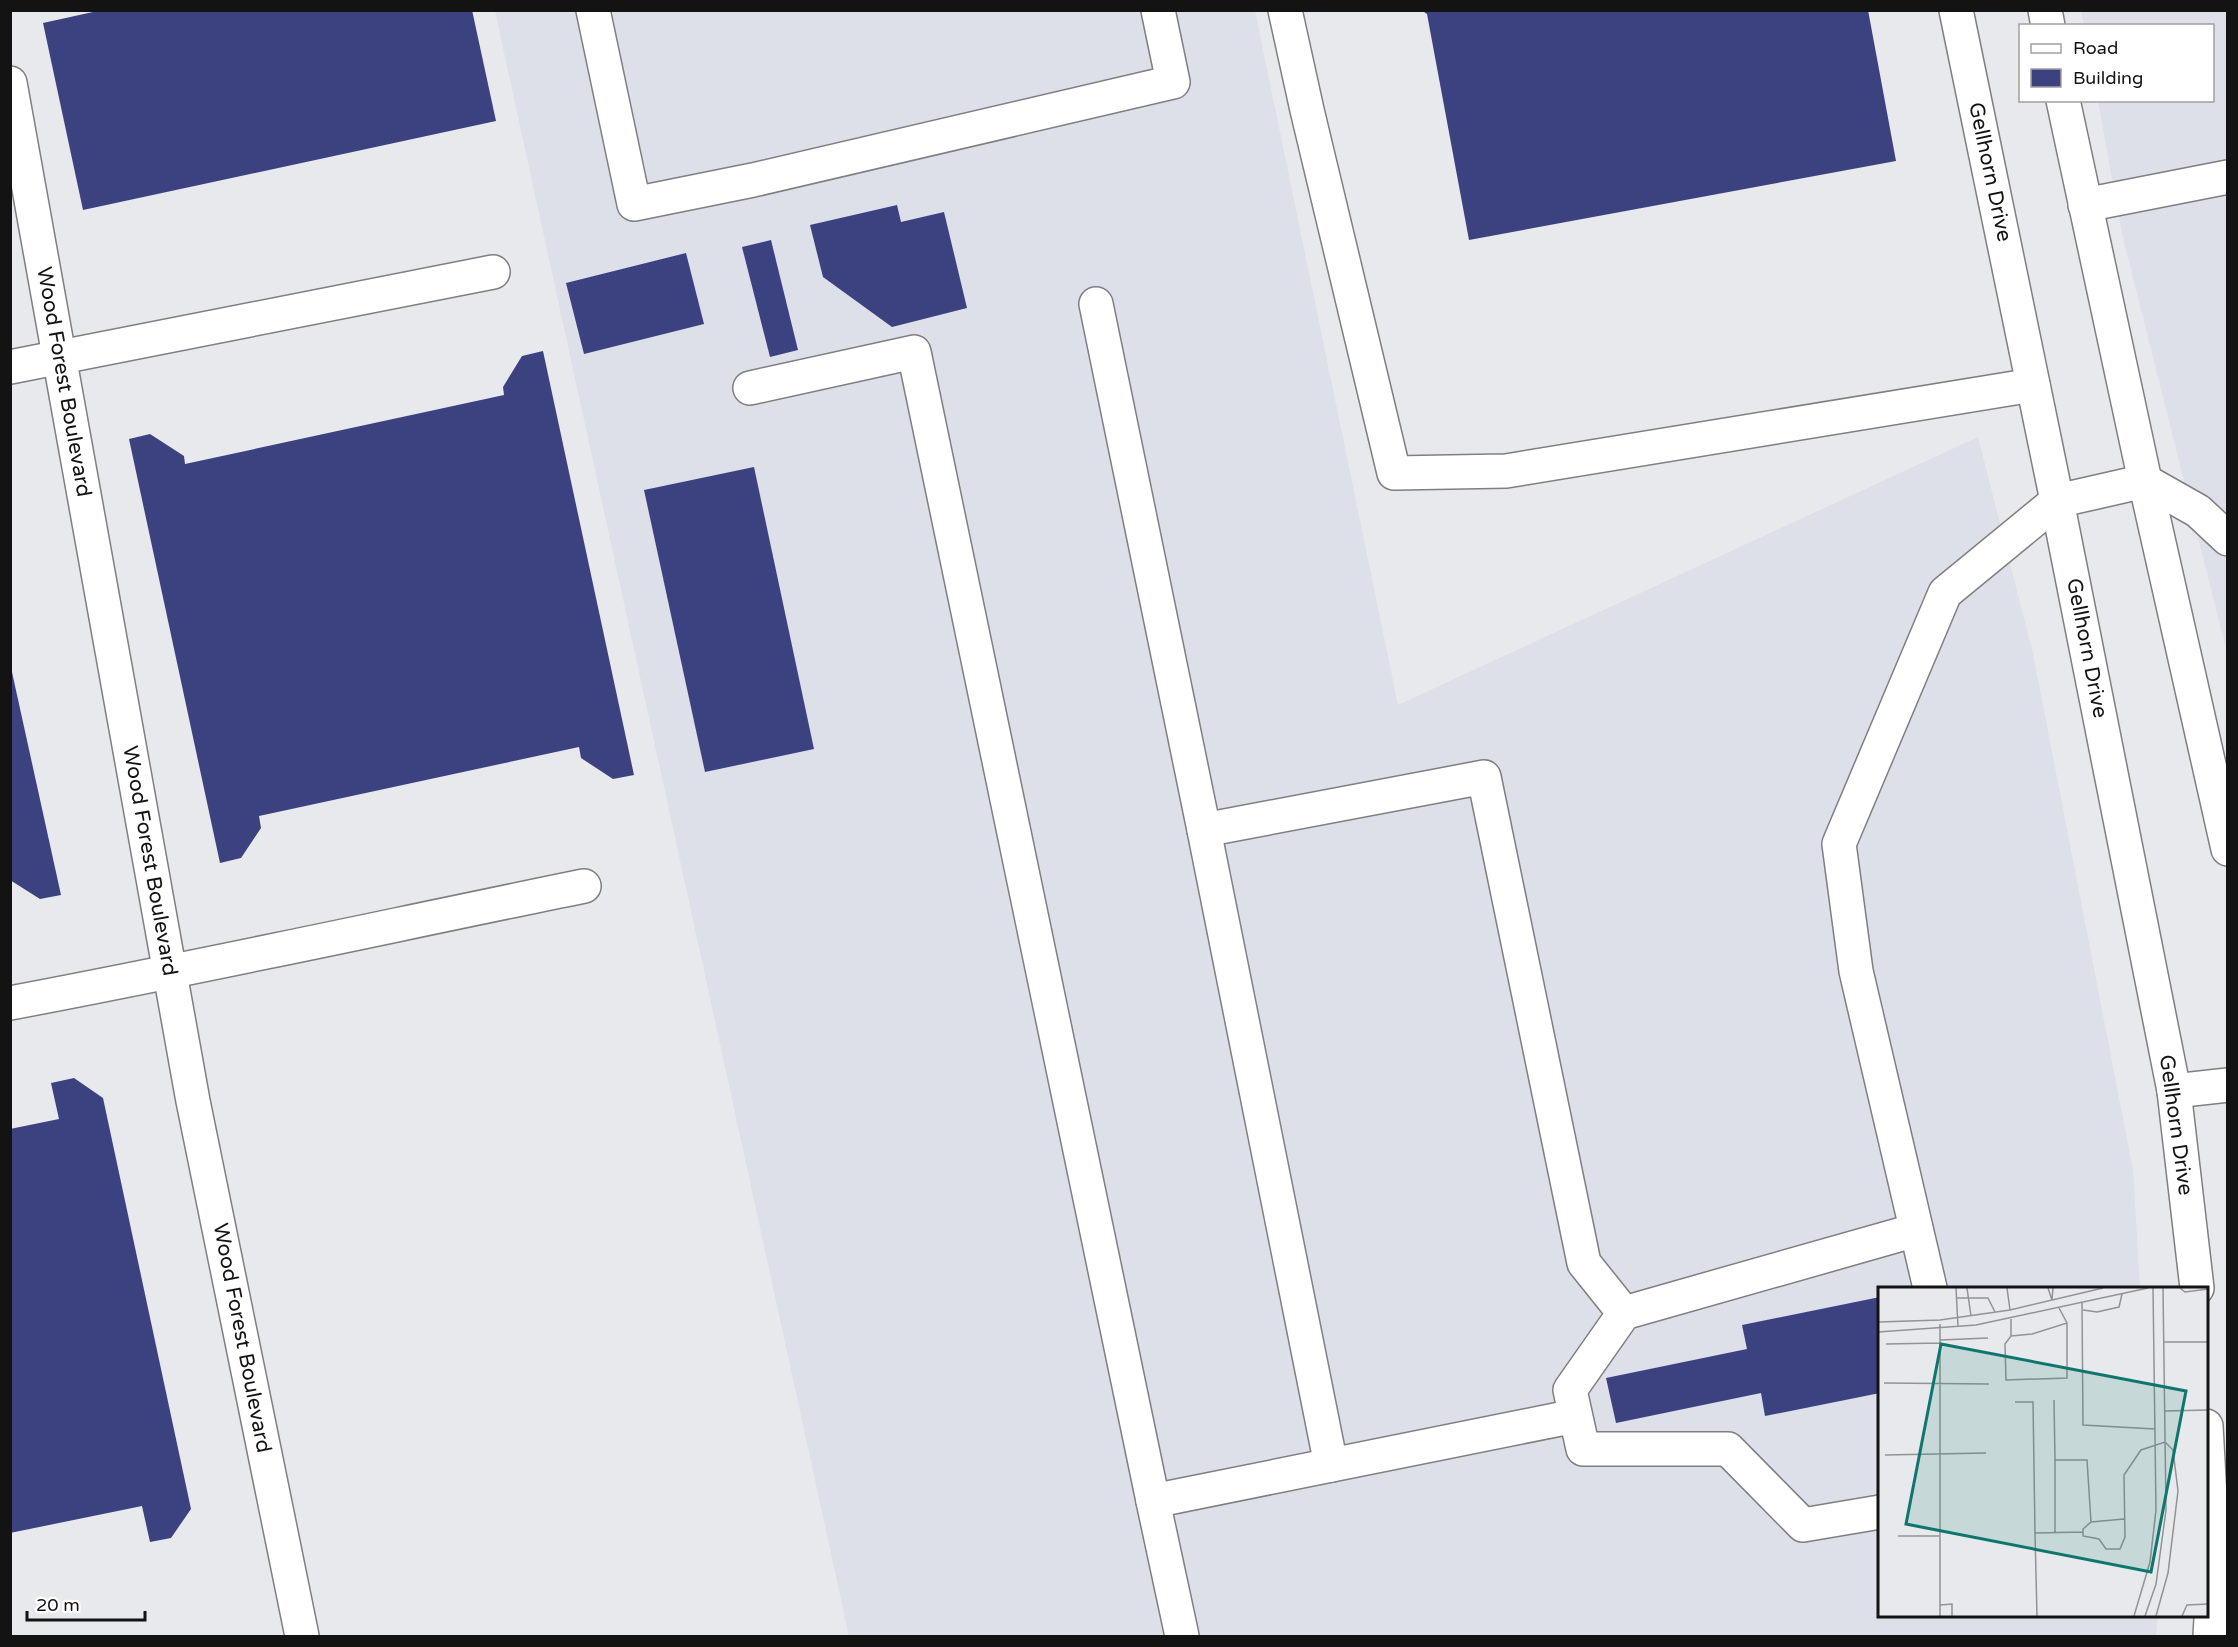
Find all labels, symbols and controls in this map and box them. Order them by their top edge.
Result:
legend [2019,24,2214,102]
text: Road [2073,37,2118,59]
text: Building [2073,67,2143,89]
street label: Gellhorn Drive [1963,100,2017,244]
street label: Wood Forest Boulevard [31,265,97,499]
street label: Gellhorn Drive [2061,576,2113,720]
street label: Wood Forest Boulevard [117,744,183,978]
street label: Gellhorn Drive [2154,1053,2198,1197]
street label: Wood Forest Boulevard [207,1221,277,1455]
inset map [1878,1287,2208,1617]
scale bar [27,1584,146,1622]
text: 20 m [36,1594,80,1616]

